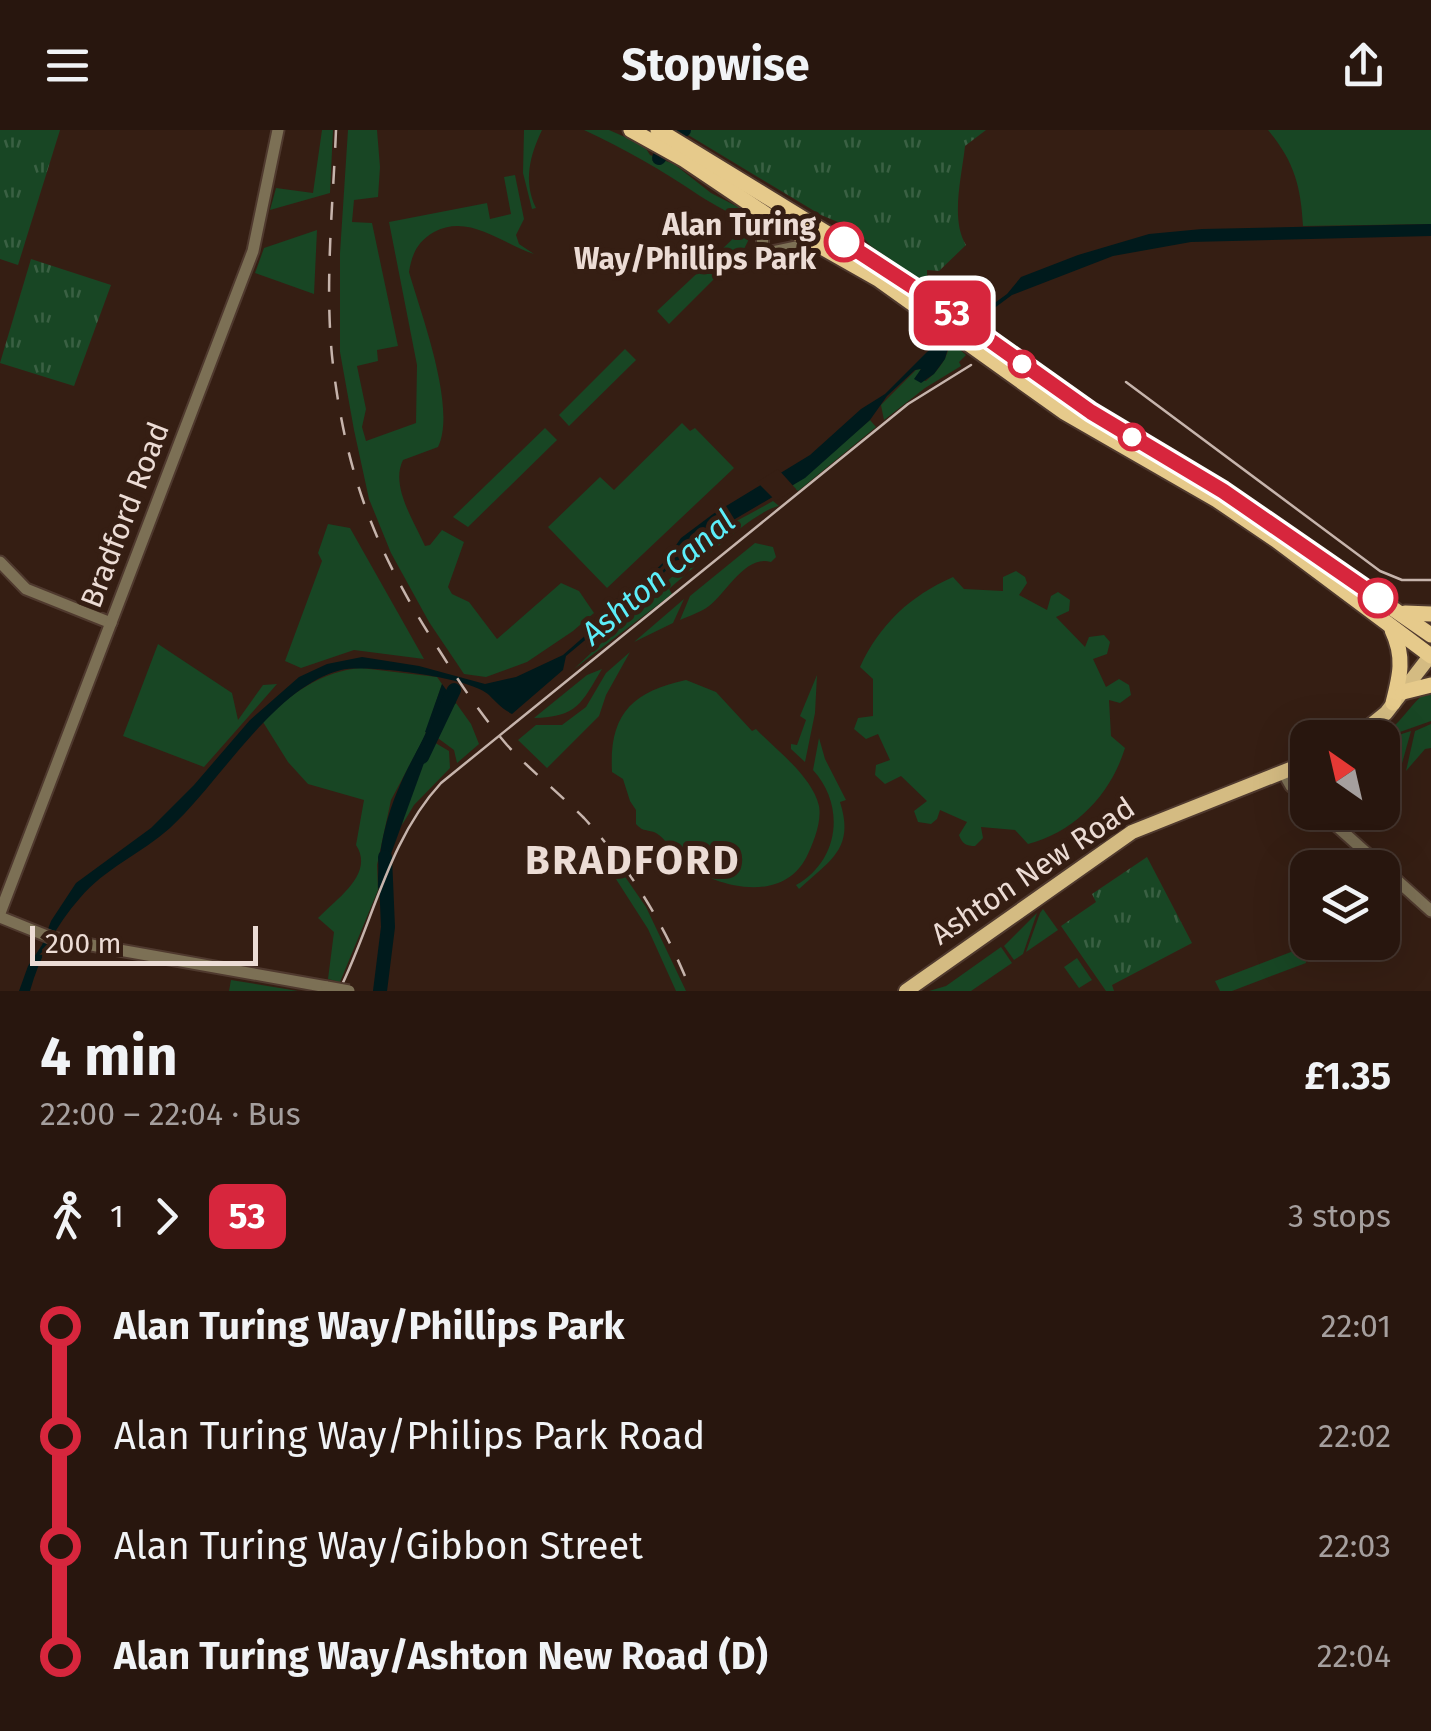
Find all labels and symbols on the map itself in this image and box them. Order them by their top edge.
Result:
place label: Alan Turing Way/Phillips Park [574,207,816,277]
marker: Alan Turing Way/Phillips Park [825,223,863,261]
line badge: 53 [907,280,997,346]
unlabelled marker [1009,351,1035,377]
street label: Bradford Road [73,417,177,613]
unlabelled marker [1119,424,1145,450]
water label: Ashton Canal [572,502,743,654]
unlabelled marker [1359,579,1397,617]
north arrow [1290,720,1400,830]
street label: Ashton New Road [924,790,1142,952]
district label: BRADFORD [525,837,741,885]
scale bar [30,921,258,966]

